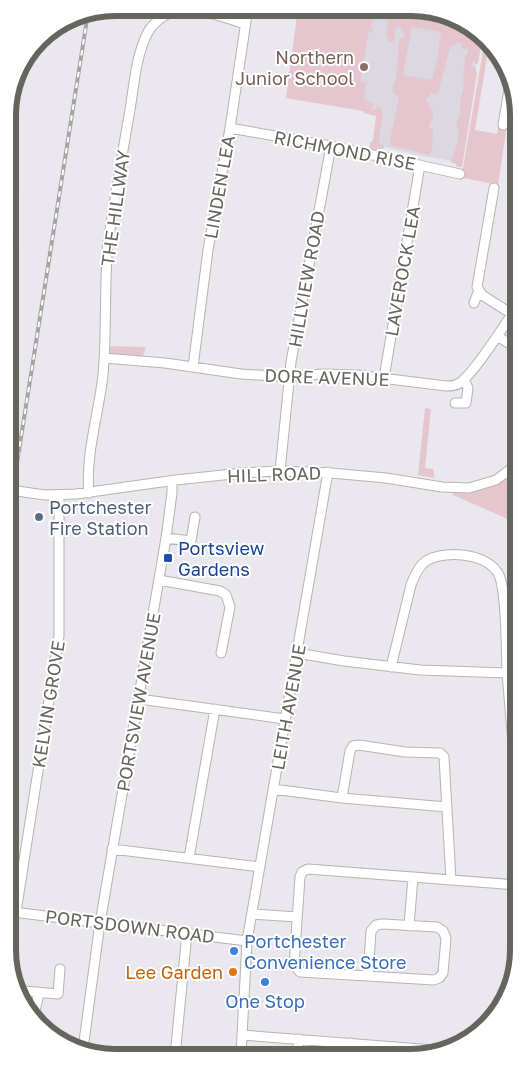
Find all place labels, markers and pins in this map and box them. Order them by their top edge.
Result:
place label: Northern Junior School [235,46,354,89]
marker: Northern Junior School [358,61,370,73]
place label: Portchester Fire Station [49,496,152,539]
marker: Portchester Fire Station [33,511,45,523]
place label: Portsview Gardens [178,537,265,580]
marker: Portsview Gardens [162,552,174,564]
place label: Portchester Convenience Store [244,930,407,973]
marker: Portchester Convenience Store [228,945,240,957]
place label: Lee Garden [125,961,223,983]
marker: Lee Garden [227,966,239,978]
marker: One Stop [259,976,271,988]
place label: One Stop [225,990,305,1012]

